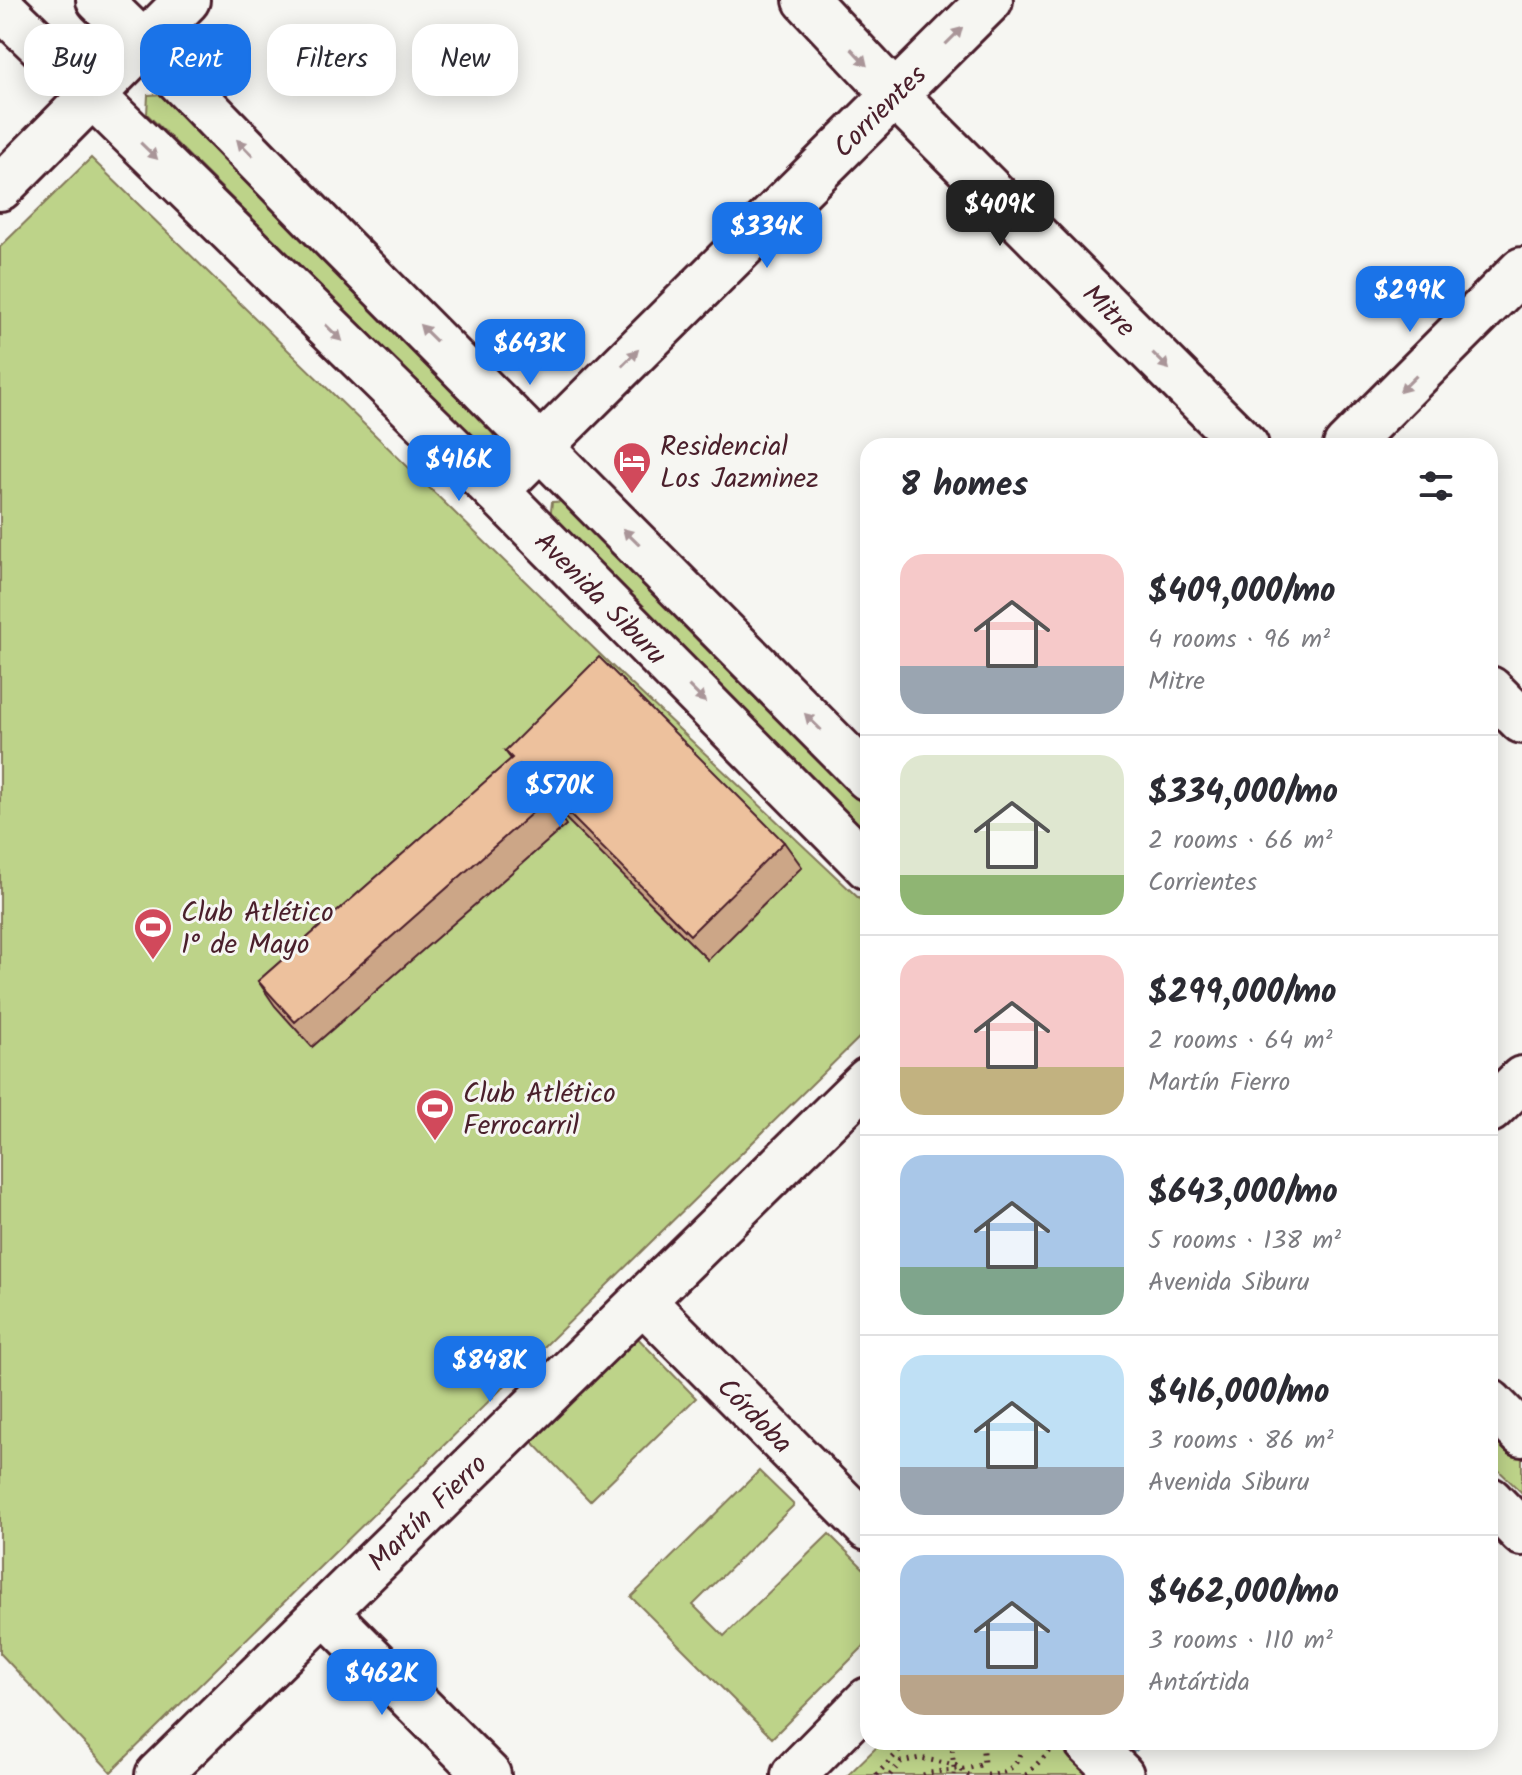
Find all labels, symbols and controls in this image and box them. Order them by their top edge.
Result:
chip: Buy [24,24,124,96]
chip: Rent [140,24,251,96]
chip: Filters [267,24,396,96]
chip: New [412,24,518,96]
one-way arrow [944,27,963,46]
one-way arrow [850,47,868,66]
street label: Corrientes [823,55,938,170]
one-way arrow [236,139,255,158]
one-way arrow [139,141,158,160]
pin: $409K [944,180,1056,248]
text: $409K [964,185,1036,227]
pin: $334K [711,202,823,270]
text: $334K [730,207,804,249]
pin: $299K [1354,266,1466,334]
text: $299K [1374,271,1446,313]
street label: Mitre [1070,274,1146,350]
pin: $643K [474,319,586,387]
one-way arrow [324,323,343,342]
one-way arrow [419,324,437,343]
text: $643K [493,324,567,366]
one-way arrow [621,348,640,367]
one-way arrow [1151,351,1170,370]
one-way arrow [1398,375,1417,394]
place label: Residencial Los Jazminez [660,425,818,502]
pin: $416K [403,435,515,503]
text: $416K [425,440,493,482]
hotel icon: Residencial Los Jazminez [611,440,653,495]
text: 8 homes [900,459,1028,513]
icon: filters [1414,464,1458,508]
street label: Avenida Siburu [522,522,677,677]
one-way arrow [622,528,641,547]
text: $409,000/mo [1148,565,1335,619]
icon: home [964,586,1060,682]
text: 4 rooms · 96 m² [1148,619,1330,661]
text: Mitre [1148,661,1205,703]
one-way arrow [687,685,706,703]
one-way arrow [804,713,823,732]
pin: $570K [504,761,616,829]
text: $570K [525,766,595,808]
text: $334,000/mo [1148,766,1338,820]
icon: home [964,787,1060,883]
text: 2 rooms · 66 m² [1148,820,1333,862]
text: Corrientes [1148,862,1257,904]
place label: Club Atlético 1° de Mayo [181,891,334,968]
sports icon: Club Atlético 1° de Mayo [132,906,174,961]
text: $299,000/mo [1148,966,1337,1020]
icon: home [964,987,1060,1083]
text: 2 rooms · 64 m² [1148,1020,1332,1062]
text: Martín Fierro [1148,1062,1290,1104]
place label: Club Atlético Ferrocarril [463,1072,616,1149]
sports icon: Club Atlético Ferrocarril [414,1087,456,1142]
text: $643,000/mo [1148,1166,1338,1220]
icon: home [964,1187,1060,1283]
text: 5 rooms · 138 m² [1148,1220,1341,1262]
text: Avenida Siburu [1148,1262,1309,1304]
pin: $848K [434,1336,546,1404]
text: $848K [452,1341,528,1383]
text: $416,000/mo [1148,1366,1330,1420]
street label: Córdoba [705,1367,803,1465]
icon: home [964,1387,1060,1483]
text: 3 rooms · 86 m² [1148,1420,1333,1462]
street label: Martín Fierro [358,1444,499,1583]
text: Avenida Siburu [1148,1462,1309,1504]
text: $462,000/mo [1148,1566,1339,1620]
icon: home [964,1587,1060,1683]
text: 3 rooms · 110 m² [1148,1620,1333,1662]
pin: $462K [326,1649,438,1717]
text: $462K [345,1654,419,1696]
text: Antártida [1148,1662,1250,1704]

